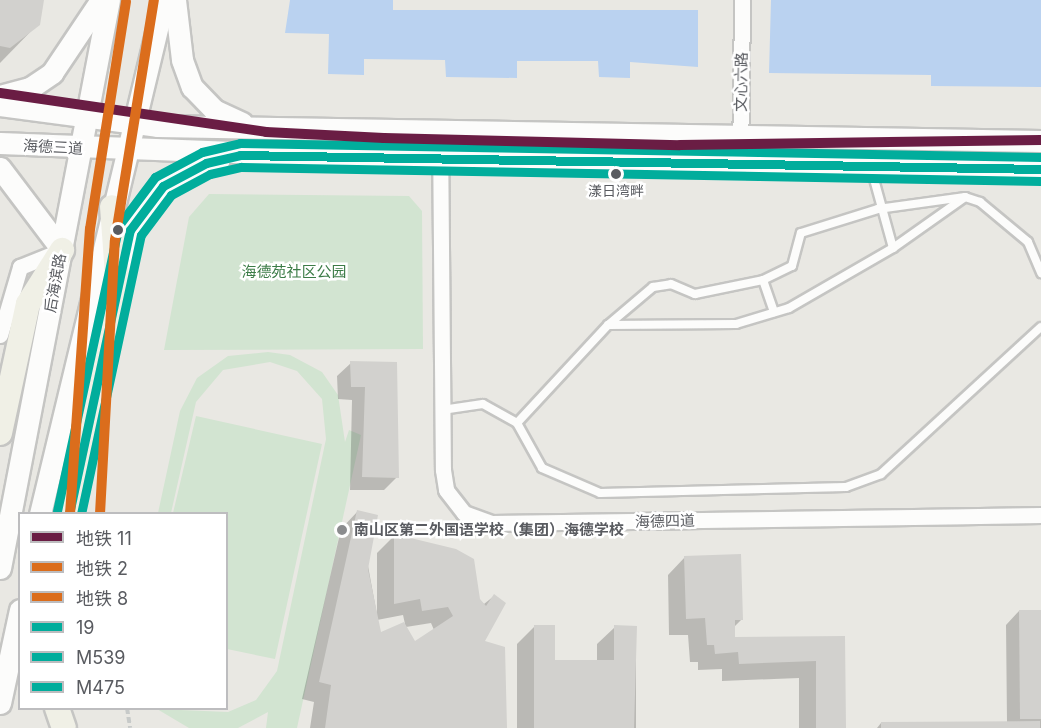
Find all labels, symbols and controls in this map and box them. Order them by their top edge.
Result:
street label: 文心六路 [731,52,751,112]
street label: 海德三道 [23,136,83,158]
marker: 漾日湾畔 [610,168,622,180]
place label: 漾日湾畔 [588,183,644,199]
unlabelled marker [112,224,124,236]
street label: 后海滨路 [41,252,69,314]
park label: 海德苑社区公园 [242,263,346,281]
street label: 海德四道 [635,511,695,531]
legend [18,512,228,710]
place label: 南山区第二外国语学校（集团）海德学校 [354,521,624,539]
marker: 南山区第二外国语学校（集团）海德学校 [335,523,349,537]
text: 地铁 11 [76,528,132,549]
text: 地铁 2 [76,558,128,579]
text: 地铁 8 [76,588,128,609]
text: 19 [76,617,94,638]
text: M539 [76,647,125,668]
text: M475 [76,677,125,698]

